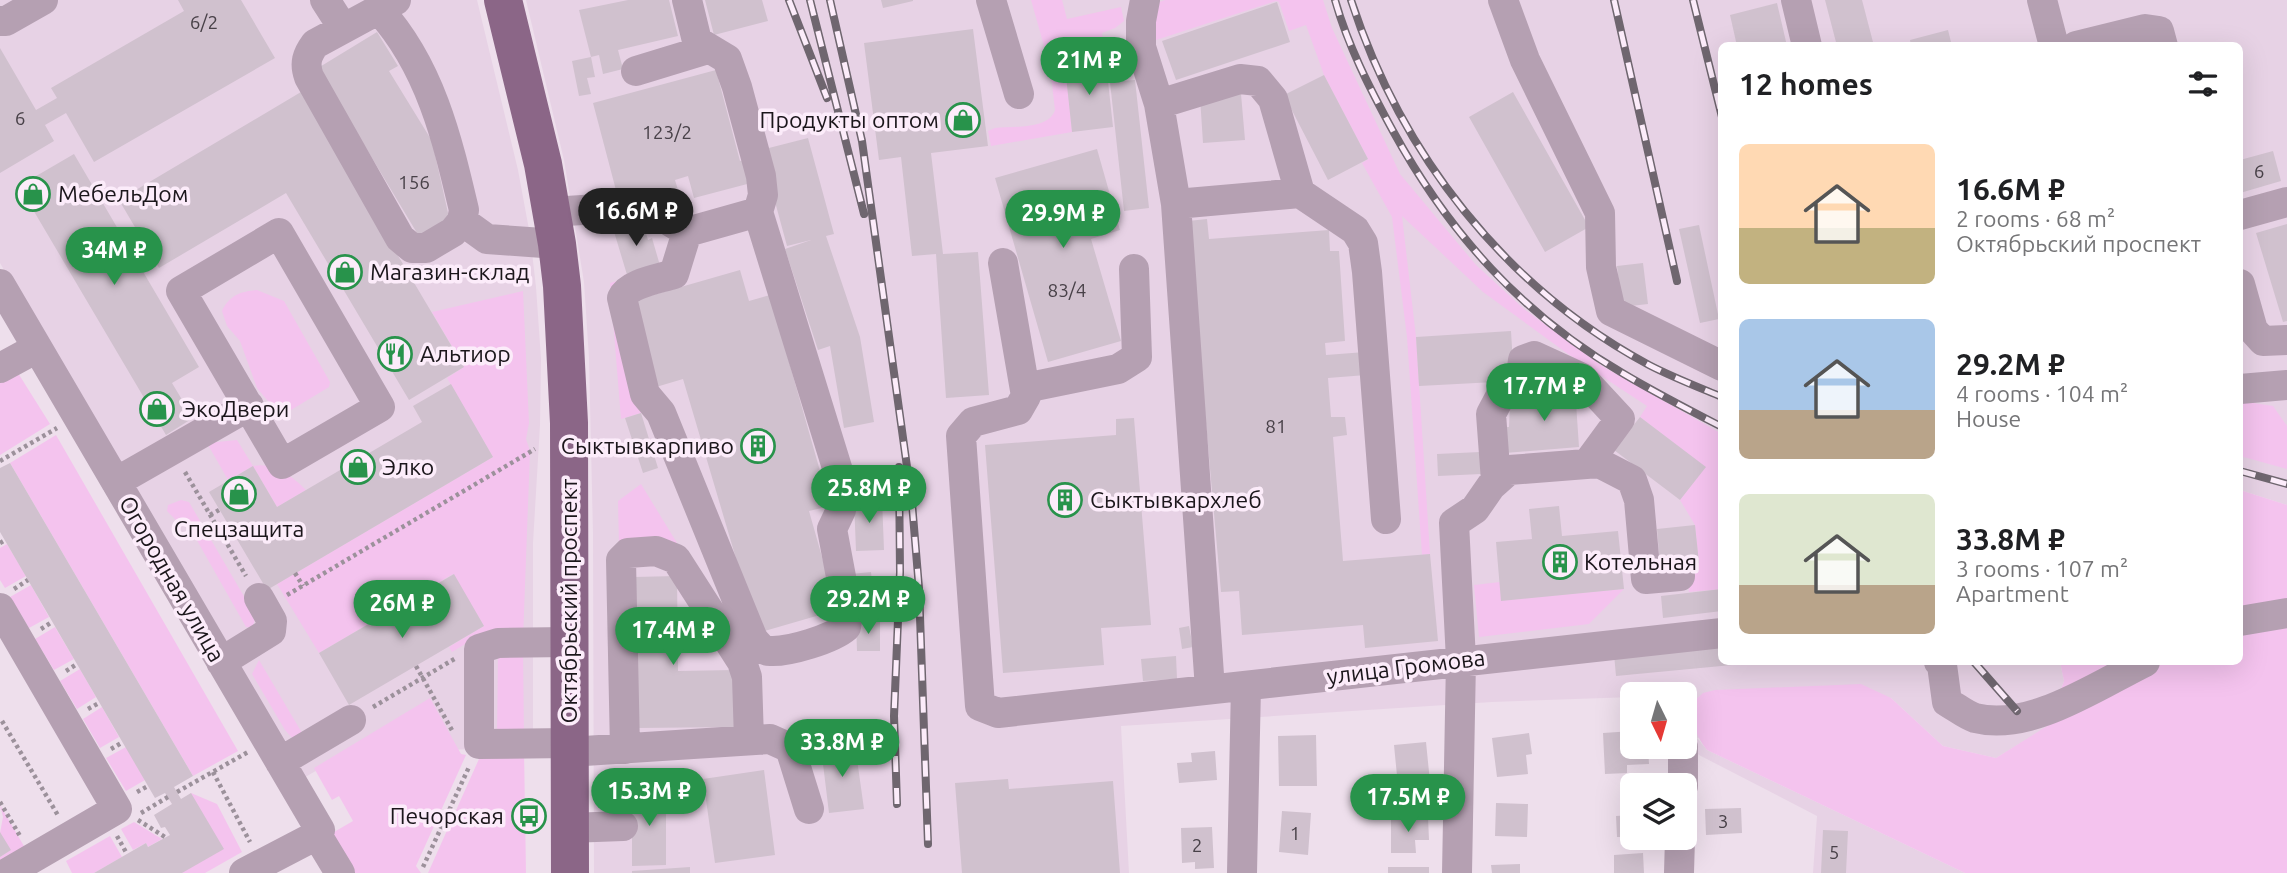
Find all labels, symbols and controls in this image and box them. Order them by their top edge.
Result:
house number: 6/2 [190,11,218,33]
pin: 21M ₽ [1040,38,1138,97]
text: 21M ₽ [1057,47,1121,72]
icon: filters [2184,65,2222,103]
text: 12 homes [1739,67,1873,101]
shop icon: Продукты оптом [944,101,982,139]
house number: 6 [15,107,25,129]
place label: Продукты оптом [760,107,939,132]
house number: 123/2 [642,121,692,143]
house number: 6 [2254,160,2264,182]
house number: 156 [398,171,430,193]
icon: home [1795,172,1879,256]
text: 16.6M ₽ [1956,172,2065,206]
shop icon: МебельДом [14,175,52,213]
place label: МебельДом [58,181,188,206]
pin: 16.6M ₽ [571,188,701,248]
pin: 29.9M ₽ [998,190,1128,250]
text: 16.6M ₽ [594,198,678,223]
text: 29.9M ₽ [1021,200,1105,225]
text: 2 rooms · 68 m² [1956,206,2115,231]
pin: 34M ₽ [65,228,163,287]
text: Октябрьский проспект [1956,231,2201,256]
text: 34M ₽ [82,237,146,262]
shop icon: Магазин-склад [326,253,364,291]
place label: Магазин-склад [370,259,529,284]
house number: 83/4 [1047,279,1087,301]
restaurant icon: Альтиор [376,335,414,373]
place label: Альтиор [420,341,511,366]
icon: home [1795,347,1879,431]
text: 29.2M ₽ [1956,347,2065,381]
pin: 17.7M ₽ [1479,364,1609,423]
text: 17.7M ₽ [1502,373,1586,398]
text: 4 rooms · 104 m² [1956,381,2128,406]
shop icon: ЭкоДвери [138,390,176,428]
place label: ЭкоДвери [182,396,289,421]
text: House [1956,406,2021,431]
house number: 81 [1265,415,1287,437]
building icon: Сыктывкарпиво [739,427,777,465]
place label: Сыктывкарпиво [561,433,734,458]
shop icon: Элко [339,448,377,486]
place label: Элко [382,454,434,479]
pin: 25.8M ₽ [804,466,934,525]
shop icon: Спецзащита [220,475,258,513]
text: 25.8M ₽ [827,475,911,500]
street label: Октябрьский проспект [556,479,581,724]
building icon: Сыктывкархлеб [1046,481,1084,519]
place label: Сыктывкархлеб [1090,487,1262,512]
street label: Огородная улица [115,492,230,666]
place label: Спецзащита [174,516,304,541]
icon: home [1795,522,1879,606]
text: 33.8M ₽ [1956,522,2065,556]
building icon: Котельная [1541,543,1579,581]
place label: Котельная [1584,549,1697,574]
text: 3 rooms · 107 m² [1956,556,2128,581]
pin: 29.2M ₽ [803,576,933,636]
pin: 26M ₽ [353,580,451,640]
text: Apartment [1956,581,2069,606]
text: 29.2M ₽ [826,586,910,611]
text: 26M ₽ [370,590,434,615]
pin: 17.4M ₽ [608,608,738,667]
text: 17.4M ₽ [631,617,715,642]
street label: улица Громова [1325,644,1487,689]
north arrow [1620,682,1698,760]
map controls [1620,682,1697,850]
pin: 33.8M ₽ [777,720,907,779]
text: 33.8M ₽ [800,729,884,754]
pin: 15.3M ₽ [584,768,714,828]
button: layers [1620,773,1697,850]
pin: 17.5M ₽ [1343,774,1473,834]
text: 15.3M ₽ [607,778,691,803]
text: 17.5M ₽ [1366,784,1450,809]
bus stop icon: Печорская [510,797,548,835]
place label: Печорская [390,803,504,828]
house number: 3 [1718,810,1728,832]
house number: 1 [1290,822,1300,844]
house number: 2 [1192,834,1202,856]
house number: 5 [1829,841,1839,863]

